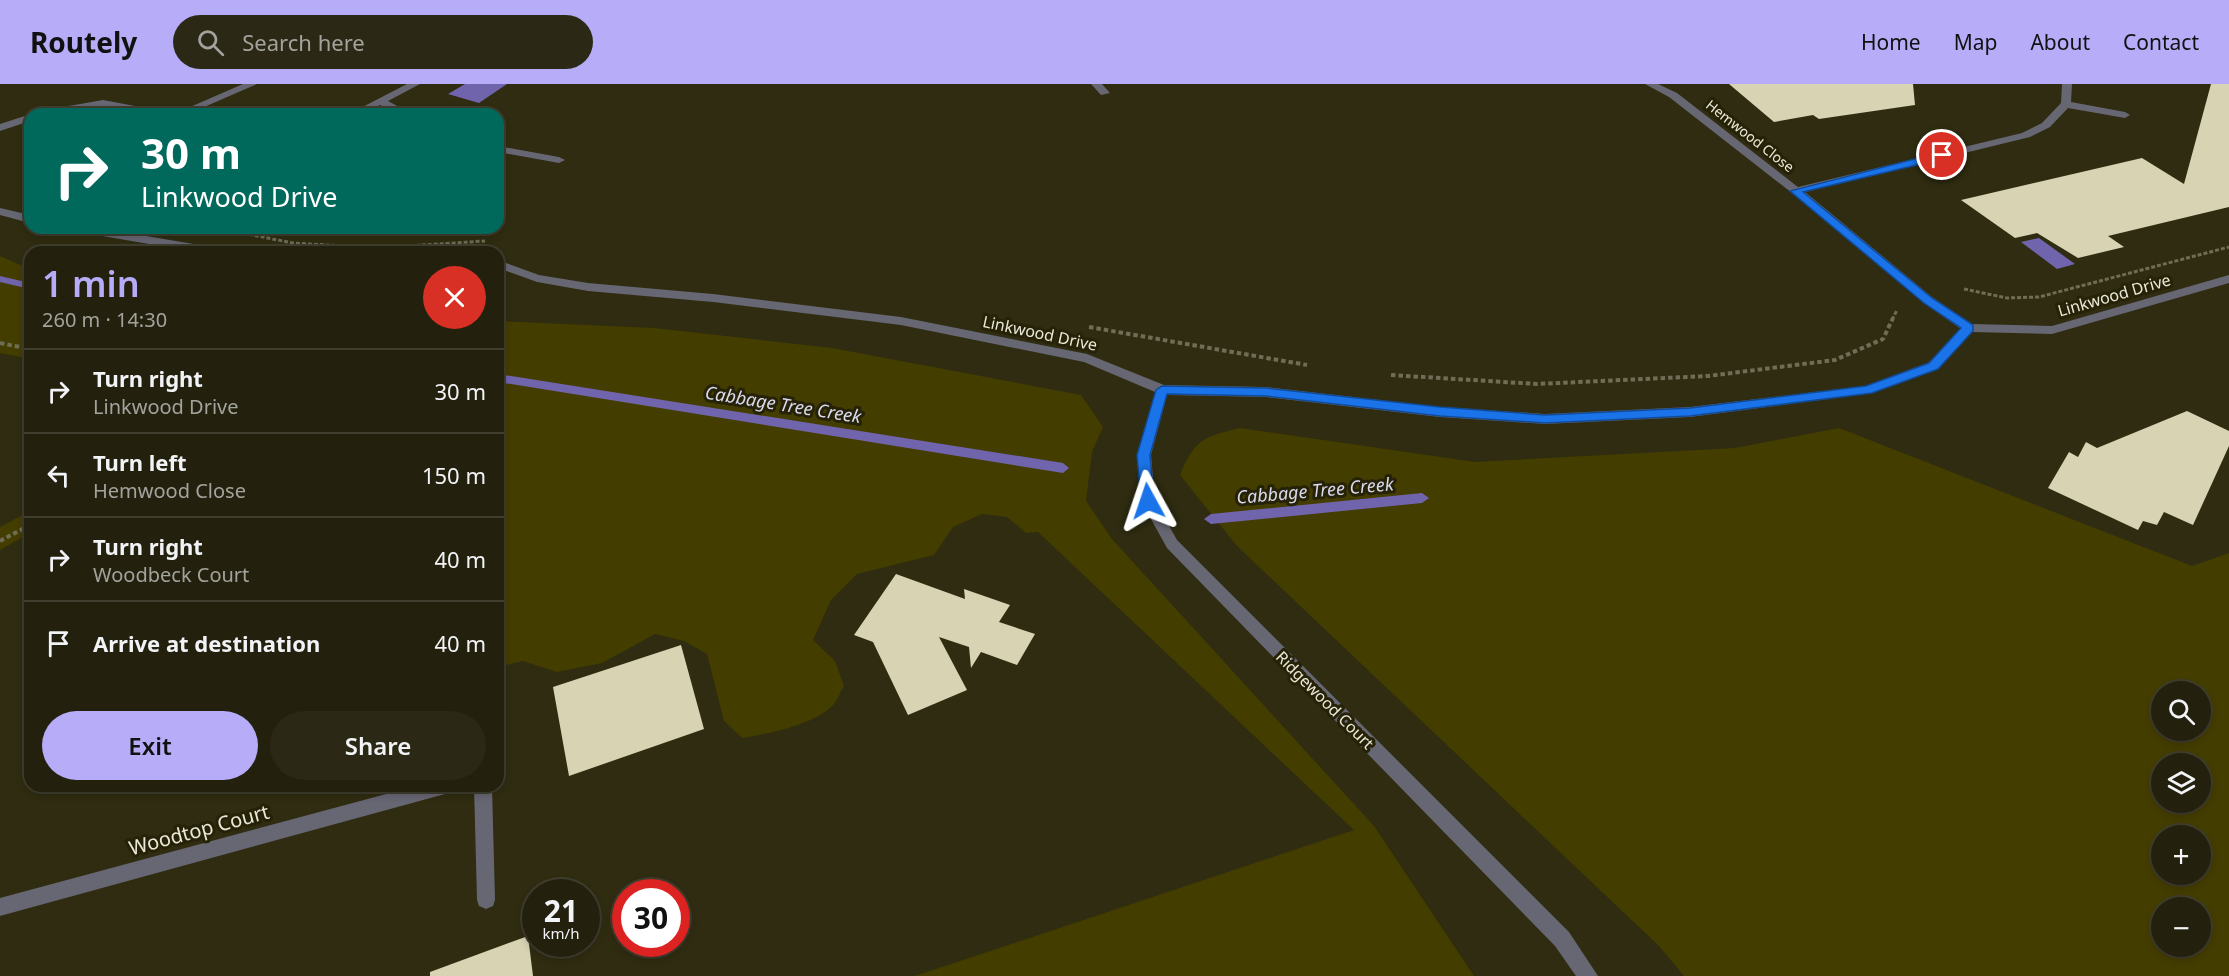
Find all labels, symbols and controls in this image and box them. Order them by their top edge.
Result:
search box [173,15,593,69]
text: Routely [30,23,137,61]
icon: search [194,26,227,59]
text: Search here [242,27,365,57]
text: Home [1861,28,1921,56]
text: Map [1954,28,1997,56]
text: About [2030,28,2090,56]
text: Contact [2123,28,2199,56]
street label: Hemwood Close [1702,95,1798,176]
text: 30 m [141,124,241,181]
pin [1916,129,1967,180]
icon: right [42,132,120,210]
icon: arrive [1925,138,1958,171]
text: Linkwood Drive [141,178,338,215]
text: 1 min [42,259,140,308]
button: close [423,266,486,329]
street label: Linkwood Drive [2055,268,2173,322]
text: 260 m · 14:30 [42,306,167,333]
street label: Linkwood Drive [981,310,1099,356]
text: Turn right [93,363,203,393]
icon: right [42,375,75,408]
text: 30 m [435,376,486,406]
water label: Cabbage Tree Creek [703,380,864,428]
text: Linkwood Drive [93,393,239,420]
text: Turn left [93,447,187,477]
icon: left [42,459,75,492]
text: 150 m [422,460,486,490]
position arrow [1116,469,1180,533]
water label: Cabbage Tree Creek [1235,471,1396,509]
text: Hemwood Close [93,477,246,504]
text: Turn right [93,531,203,561]
icon: right [42,543,75,576]
text: 40 m [435,544,486,574]
text: Woodbeck Court [93,561,249,588]
icon: arrive [42,627,75,660]
text: Arrive at destination [93,628,320,658]
text: 40 m [435,628,486,658]
street label: Ridgewood Court [1271,646,1379,754]
map controls [2151,681,2211,957]
button: search [2151,681,2211,741]
button: Exit [42,711,258,780]
button: Share [270,711,486,780]
button: layers [2151,753,2211,813]
street label: Woodtop Court [126,798,272,861]
button: + [2151,825,2211,885]
speed limit sign: 30 [612,879,690,957]
text: 21 [544,890,578,931]
button: − [2151,897,2211,957]
text: km/h [543,923,579,943]

